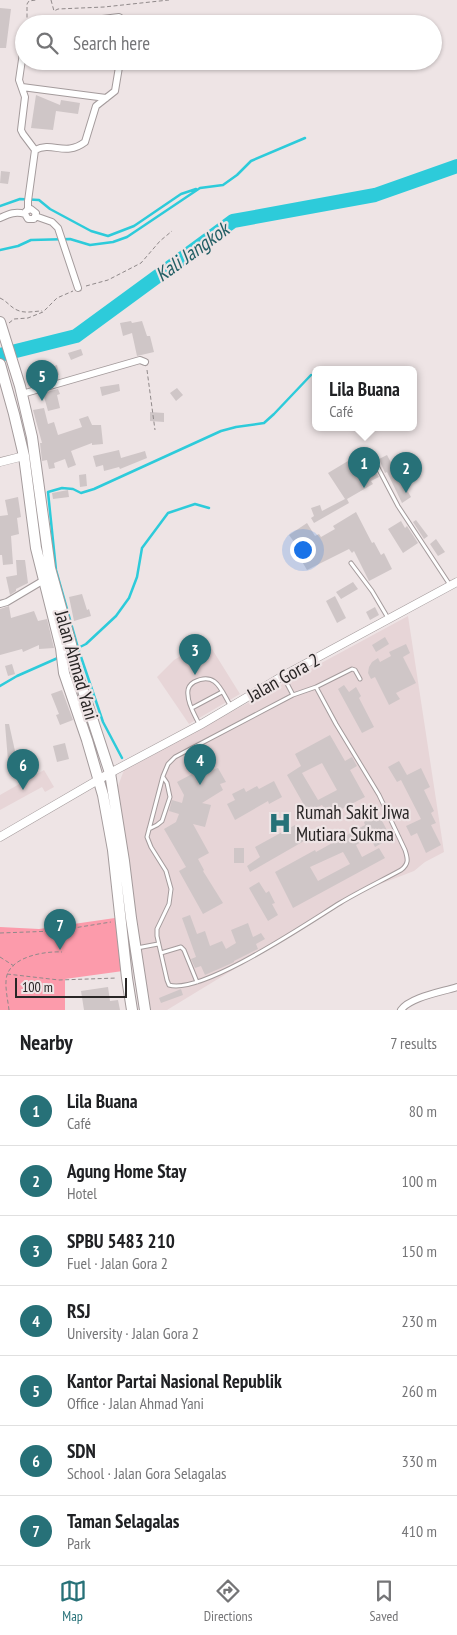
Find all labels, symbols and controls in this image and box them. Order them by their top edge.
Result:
search box [15,15,442,70]
icon: search [33,29,61,57]
text: Search here [73,31,150,55]
water label: Kali Jangkok [150,215,236,287]
pin: 5 [26,360,58,401]
popup [312,366,417,431]
text: Lila Buana [329,377,400,401]
text: Café [329,401,353,421]
pin: 1 [348,447,380,488]
pin: 2 [390,452,422,493]
your location [290,537,316,563]
street label: Jalan Ahmad Yani [50,607,104,723]
pin: 3 [179,634,211,675]
street label: Jalan Gora 2 [242,647,324,707]
pin: 4 [184,744,216,785]
pin: 6 [7,749,39,790]
place label: Rumah Sakit Jiwa Mutiara Sukma [296,800,410,846]
hospital icon: Rumah Sakit Jiwa Mutiara Sukma [267,810,293,836]
pin: 7 [44,909,76,950]
scale bar [15,975,128,998]
text: 100 m [22,978,53,996]
text: Nearby [20,1029,73,1056]
text: 7 results [390,1033,437,1053]
text: Lila Buana [67,1089,138,1113]
text: 1 [32,1101,40,1121]
text: 80 m [409,1101,437,1121]
text: Café [67,1113,91,1133]
text: Agung Home Stay [67,1159,186,1183]
text: 2 [32,1171,40,1191]
text: 100 m [402,1171,437,1191]
text: Hotel [67,1183,97,1203]
text: SPBU 5483 210 [67,1229,175,1253]
text: 3 [32,1241,40,1261]
text: 150 m [402,1241,437,1261]
text: Fuel · Jalan Gora 2 [67,1253,168,1273]
text: RSJ [67,1299,90,1323]
text: 4 [32,1311,40,1331]
text: 230 m [402,1311,437,1331]
text: University · Jalan Gora 2 [67,1323,199,1343]
text: Kantor Partai Nasional Republik [67,1369,282,1393]
text: 5 [32,1381,40,1401]
text: 260 m [402,1381,437,1401]
text: Office · Jalan Ahmad Yani [67,1393,204,1413]
text: SDN [67,1439,96,1463]
text: 6 [32,1451,40,1471]
text: 330 m [402,1451,437,1471]
text: School · Jalan Gora Selagalas [67,1463,227,1483]
text: Taman Selagalas [67,1509,179,1533]
text: 7 [32,1521,40,1541]
text: 410 m [402,1521,437,1541]
text: Park [67,1533,91,1553]
tab: Map [59,1577,87,1625]
tab: Directions [204,1577,252,1625]
tab: Saved [370,1577,398,1625]

